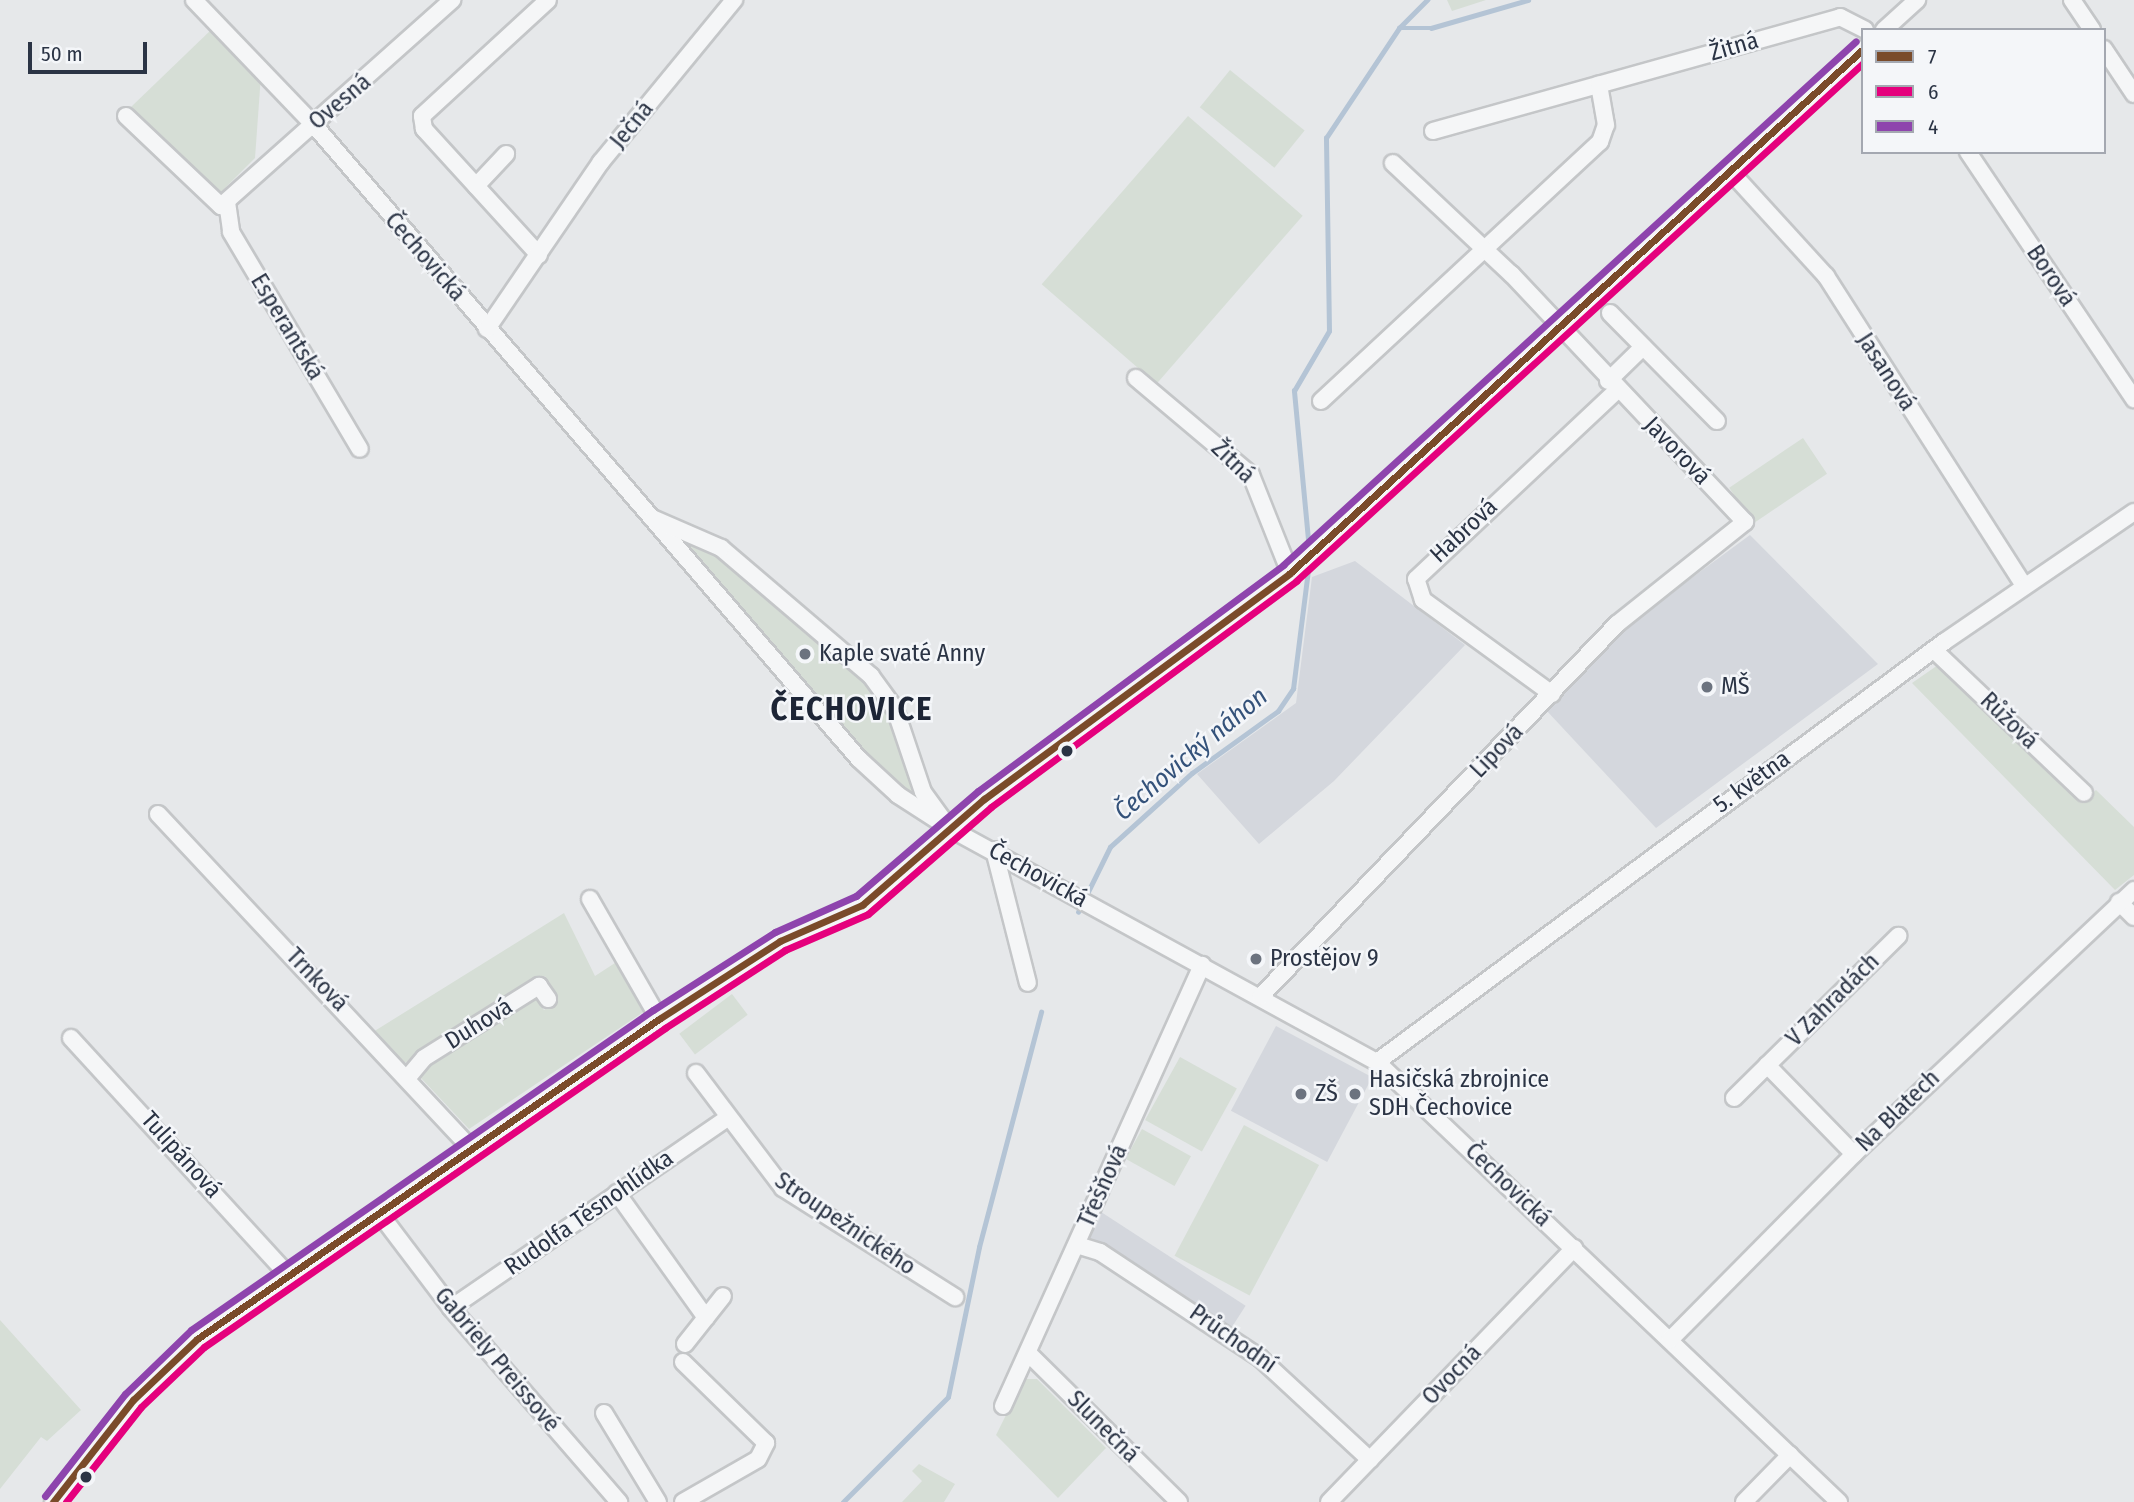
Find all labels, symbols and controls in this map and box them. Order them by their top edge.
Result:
street label: Žitná [1706,26,1762,68]
scale bar [32,28,150,72]
legend [1861,28,2106,154]
text: 50 m [41,41,83,67]
text: 7 [1928,44,1937,70]
street label: Ovesná [303,68,377,136]
text: 6 [1928,79,1938,105]
street label: Ječná [604,95,660,155]
text: 4 [1928,114,1938,140]
street label: Čechovická [379,207,471,307]
street label: Borová [2020,240,2082,312]
street label: Esperantská [244,269,330,385]
street label: Jasanová [1850,328,1922,416]
street label: Javorová [1638,411,1716,491]
street label: Žitná [1205,434,1261,490]
street label: Habrová [1424,493,1504,569]
place label: Kaple svaté Anny [819,640,985,668]
marker: Kaple svaté Anny [797,646,813,662]
place label: MŠ [1721,673,1750,701]
marker: MŠ [1699,679,1715,695]
water label: Čechovický náhon [1108,681,1274,827]
street label: Růžová [1974,686,2044,756]
district label: ČECHOVICE [772,690,932,728]
street label: Lipová [1464,718,1530,784]
unlabelled marker [1060,744,1074,758]
street label: 5. května [1708,745,1796,819]
street label: Čechovická [984,836,1092,914]
street label: Trnková [280,942,354,1018]
place label: Prostějov 9 [1270,945,1379,973]
street label: V Zahradách [1780,947,1886,1053]
marker: Prostějov 9 [1248,951,1264,967]
street label: Duhová [440,992,518,1056]
street label: Na Blatech [1850,1064,1946,1158]
place label: Hasičská zbrojnice SDH Čechovice [1369,1066,1549,1122]
place label: ZŠ [1315,1080,1338,1108]
marker: ZŠ [1293,1086,1309,1102]
marker: Hasičská zbrojnice SDH Čechovice [1347,1086,1363,1102]
street label: Tulipánová [135,1106,227,1204]
street label: Čechovická [1459,1137,1557,1233]
street label: Třešňová [1072,1140,1134,1232]
street label: Rudolfa Těsnohlídka [499,1144,679,1282]
street label: Stroupežnického [769,1166,921,1282]
street label: Gabriely Preissové [428,1282,566,1438]
street label: Průchodní [1184,1298,1282,1380]
street label: Ovocná [1416,1339,1488,1411]
street label: Slunečná [1061,1385,1145,1469]
unlabelled marker [79,1470,93,1484]

